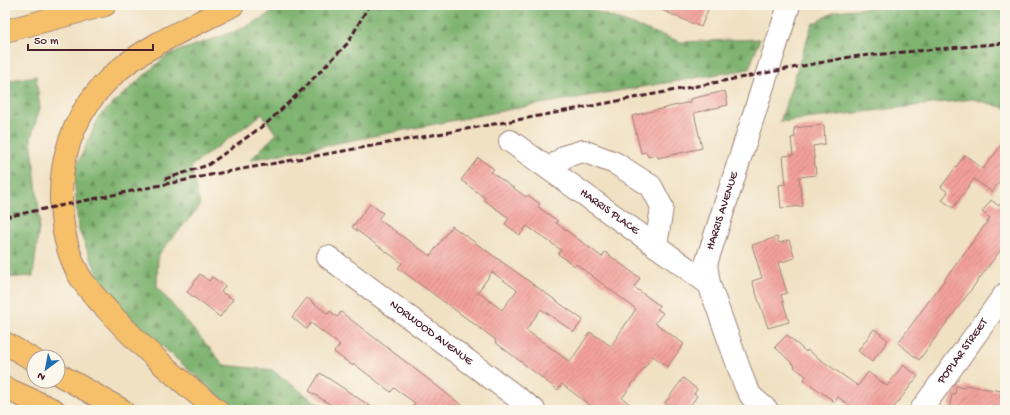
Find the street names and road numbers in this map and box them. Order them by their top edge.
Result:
street label: HARRIS AVENUE [704,170,742,252]
street label: HARRIS PLACE [577,186,642,239]
street label: NORWOOD AVENUE [386,298,476,369]
street label: POPLAR STREET [934,315,992,388]

